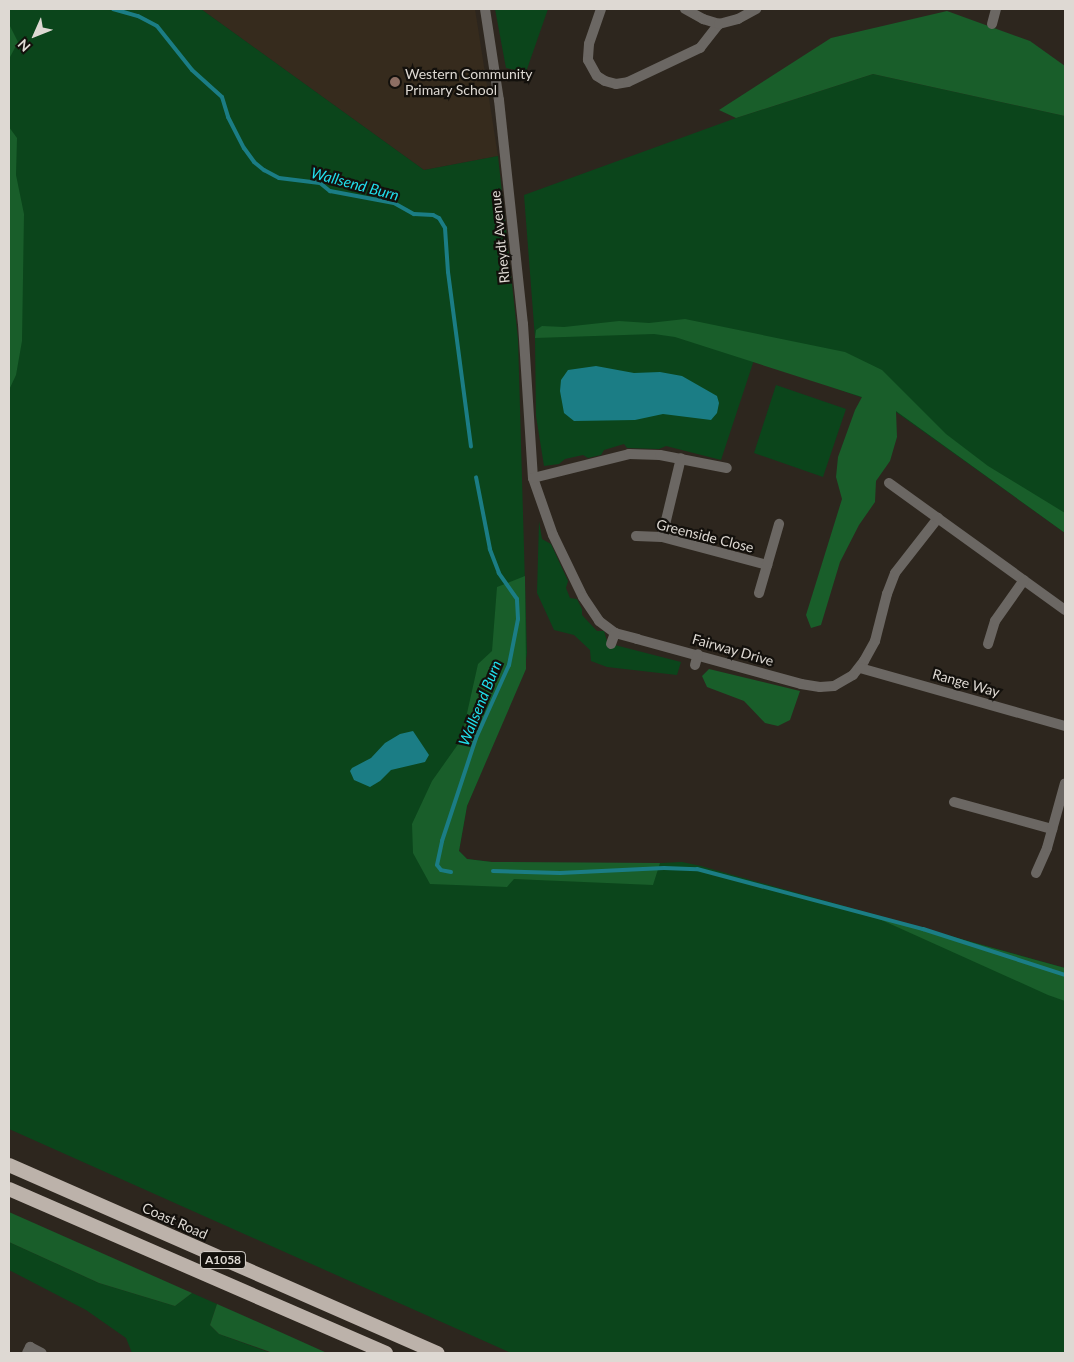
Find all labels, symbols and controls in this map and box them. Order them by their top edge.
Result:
north arrow [10,10,60,60]
text: N [14,36,34,56]
place label: Western Community Primary School [405,66,532,98]
marker: Western Community Primary School [389,76,401,88]
water label: Wallsend Burn [309,164,401,204]
street label: Rheydt Avenue [487,190,513,284]
street label: Greenside Close [655,516,755,556]
street label: Fairway Drive [690,630,776,670]
water label: Wallsend Burn [455,658,505,748]
street label: Range Way [930,665,1002,701]
street label: Coast Road [140,1199,210,1243]
road number: A1058 [199,1250,247,1270]

